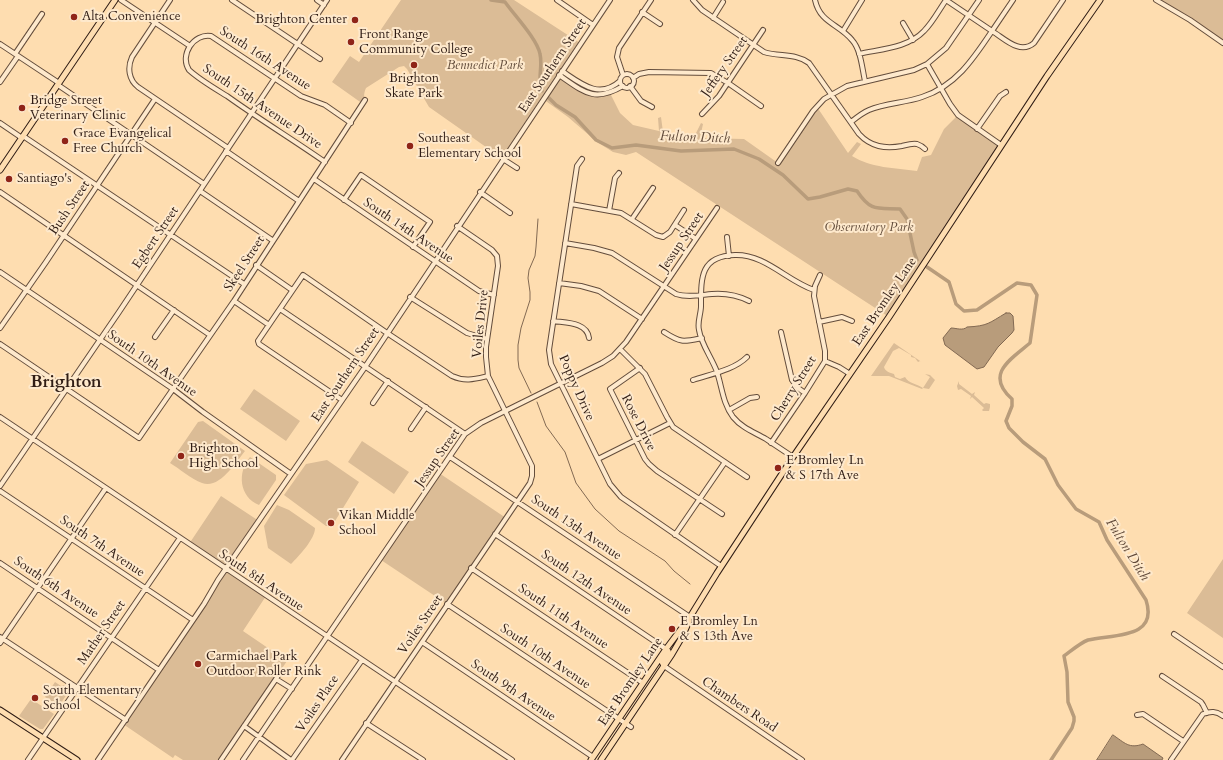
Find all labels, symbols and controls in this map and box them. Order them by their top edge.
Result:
place label: Alta Convenience [82,9,181,25]
marker: Alta Convenience [69,12,79,22]
place label: Brighton Center [255,12,347,28]
marker: Brighton Center [350,15,360,25]
street label: East Southern Street [516,16,590,116]
street label: South 16th Avenue [216,24,314,94]
place label: Front Range Community College [359,27,473,58]
street label: Jeffery Street [698,34,752,100]
marker: Front Range Community College [346,37,356,47]
park label: Bennedict Park [447,58,523,74]
marker: Brighton Skate Park [409,60,419,70]
street label: South 15th Avenue Drive [199,61,325,153]
place label: Brighton Skate Park [385,71,443,102]
place label: Bridge Street Veterinary Clinic [30,93,126,124]
marker: Bridge Street Veterinary Clinic [17,103,27,113]
place label: Grace Evangelical Free Church [73,126,172,157]
water label: Fulton Ditch [660,128,730,148]
place label: Southeast Elementary School [418,131,521,162]
marker: Grace Evangelical Free Church [60,136,70,146]
marker: Southeast Elementary School [405,141,415,151]
place label: Santiago's [17,171,72,187]
marker: Santiago's [4,174,14,184]
street label: Bush Street [46,178,94,238]
street label: South 14th Avenue [360,195,456,267]
street label: Egbert Street [129,204,183,272]
street label: Jessup Street [657,210,707,274]
park label: Observatory Park [825,220,913,236]
street label: Skeel Street [221,233,269,295]
street label: East Bromley Lane [850,255,920,349]
street label: Voiles Drive [470,289,492,359]
street label: East Southern Street [309,325,383,425]
street label: South 10th Avenue [104,327,200,401]
street label: Poppy Drive [555,353,597,423]
street label: Cherry Street [768,353,820,425]
district label: Brighton [30,373,102,393]
street label: Rose Drive [617,392,659,454]
street label: Jessup Street [412,426,464,490]
place label: Brighton High School [189,441,258,472]
marker: Brighton High School [176,451,186,461]
place label: E Bromley Ln & S 17th Ave [786,453,864,484]
marker: E Bromley Ln & S 17th Ave [773,463,783,473]
street label: South 13th Avenue [528,492,624,564]
place label: Vikan Middle School [339,508,415,539]
street label: South 7th Avenue [57,513,147,581]
water label: Fulton Ditch [1101,516,1153,584]
marker: Vikan Middle School [326,518,336,528]
street label: South 8th Avenue [216,547,306,615]
street label: South 12th Avenue [538,547,634,619]
street label: South 6th Avenue [11,554,101,622]
street label: South 11th Avenue [515,581,611,653]
street label: Voiles Street [395,592,447,658]
street label: Mather Street [75,598,129,668]
place label: E Bromley Ln & S 13th Ave [680,614,758,645]
street label: South 10th Avenue [497,621,593,693]
marker: E Bromley Ln & S 13th Ave [667,624,677,634]
street label: East Bromley Lane [596,635,666,729]
place label: Carmichael Park Outdoor Roller Rink [206,649,321,680]
street label: South 9th Avenue [468,657,558,725]
marker: Carmichael Park Outdoor Roller Rink [193,659,203,669]
street label: Voiles Place [293,672,343,736]
street label: Chambers Road [698,674,780,736]
place label: South Elementary School [43,683,141,714]
marker: South Elementary School [30,693,40,703]

